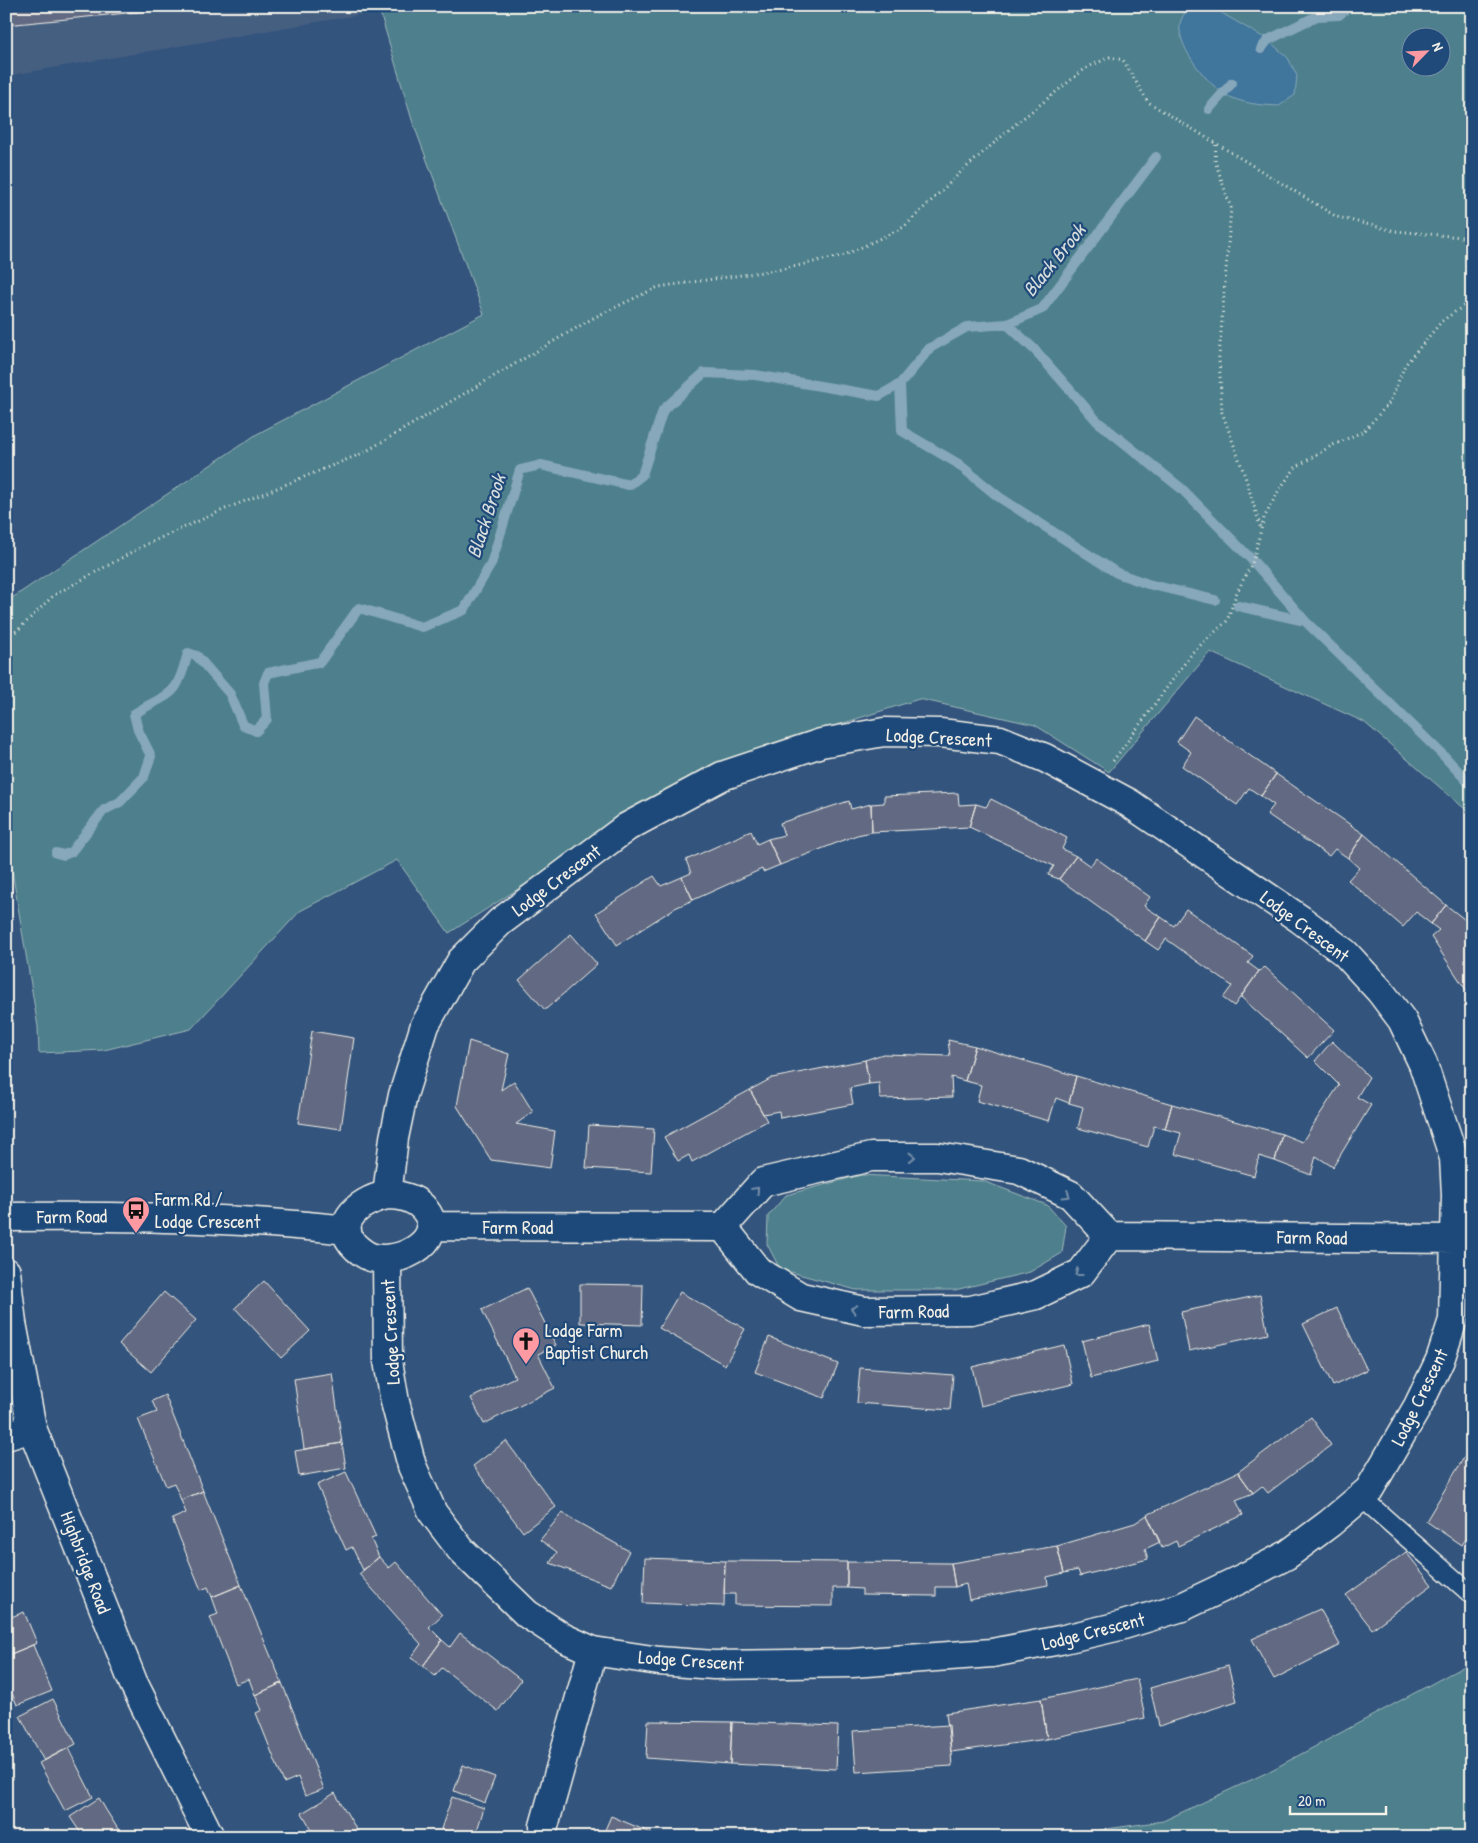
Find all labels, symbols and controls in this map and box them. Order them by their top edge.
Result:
north arrow [1400,28,1450,78]
text: N [1428,39,1449,54]
water label: Black Brook [1016,216,1092,302]
water label: Black Brook [459,469,512,561]
street label: Lodge Crescent [886,721,993,753]
street label: Lodge Crescent [506,838,606,922]
street label: Lodge Crescent [1255,884,1355,968]
one-way arrow [908,1152,916,1162]
place label: Farm Rd / Lodge Crescent [154,1186,261,1234]
one-way arrow [750,1187,759,1196]
one-way arrow [1062,1188,1071,1198]
bus stop icon: Farm Rd / Lodge Crescent [121,1195,151,1234]
street label: Farm Road [36,1202,108,1230]
street label: Farm Road [482,1214,554,1240]
street label: Farm Road [1276,1223,1348,1251]
one-way arrow [1074,1267,1084,1276]
street label: Lodge Crescent [374,1278,406,1385]
street label: Farm Road [878,1297,950,1325]
one-way arrow [849,1304,858,1315]
place label: Lodge Farm Baptist Church [545,1317,648,1365]
church icon: Lodge Farm Baptist Church [511,1326,541,1365]
street label: Lodge Crescent [1384,1344,1454,1450]
street label: Highbridge Road [55,1507,118,1618]
street label: Lodge Crescent [1039,1606,1148,1656]
street label: Lodge Crescent [638,1643,745,1677]
scale bar [1290,1783,1387,1815]
text: 20 m [1298,1790,1325,1811]

